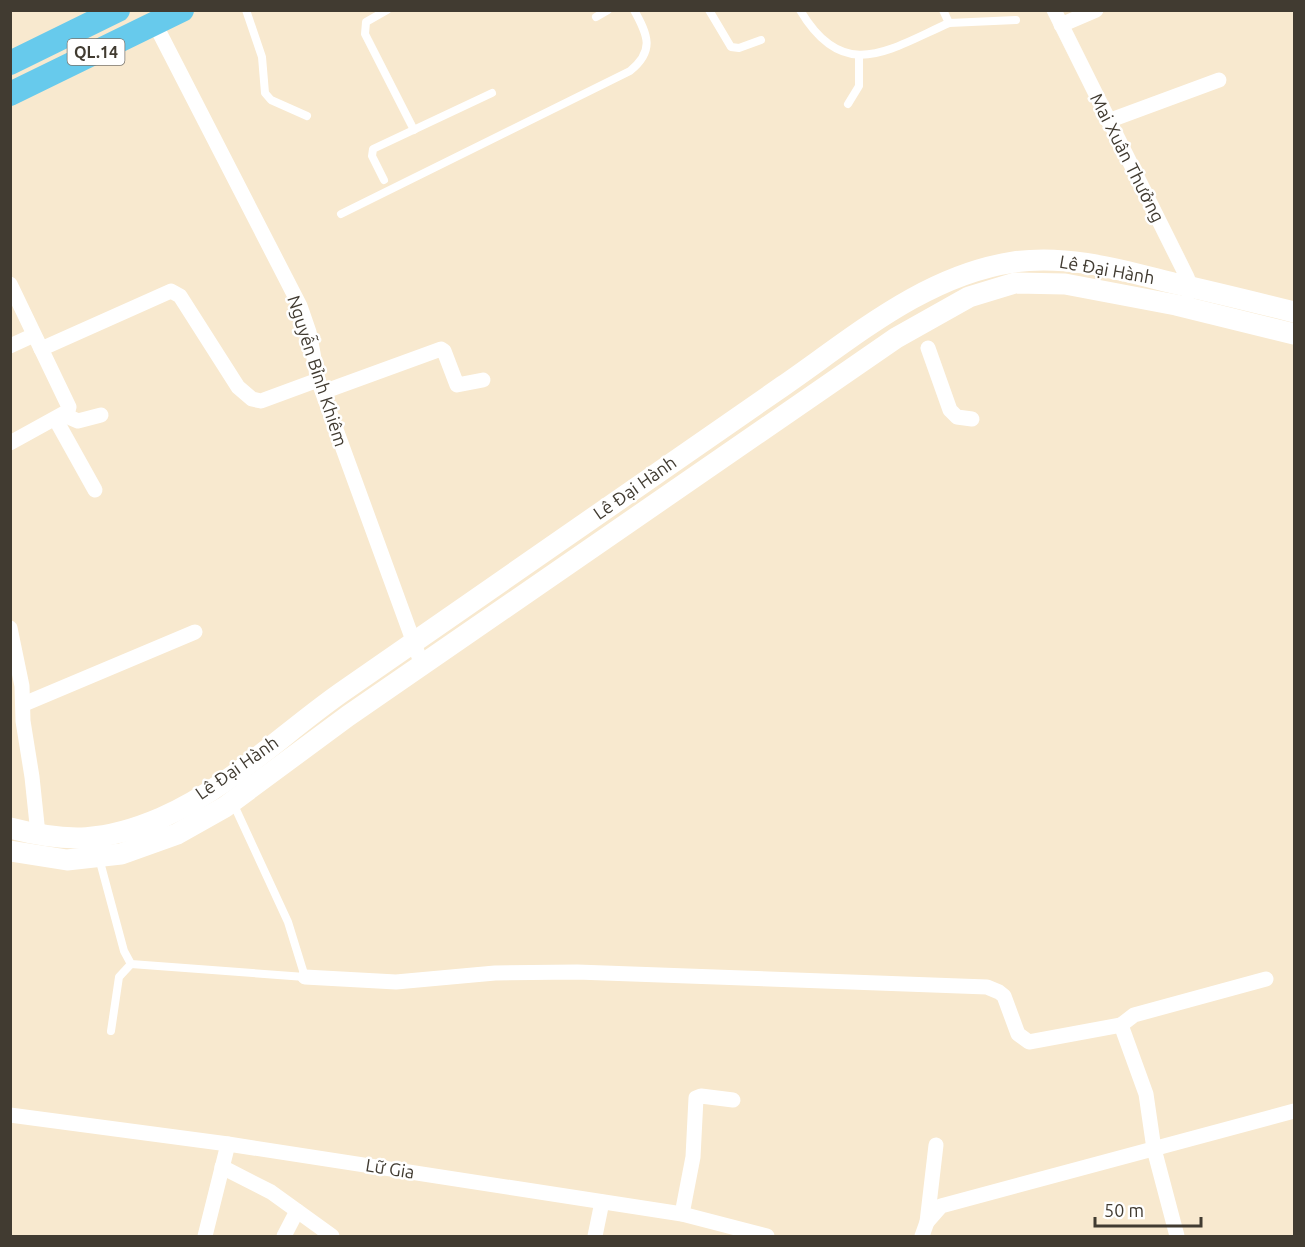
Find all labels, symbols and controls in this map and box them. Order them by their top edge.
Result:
road number: QL.14 [68,39,124,65]
street label: Mai Xuân Thưởng [1087,90,1169,225]
street label: Lê Đại Hành [1058,251,1156,287]
street label: Nguyễn Bỉnh Khiêm [284,292,354,449]
street label: Lê Đại Hành [589,451,680,523]
street label: Lê Đại Hành [191,731,282,803]
street label: Lữ Gia [364,1154,416,1182]
scale bar [1095,1190,1202,1228]
text: 50 m [1104,1200,1144,1220]

